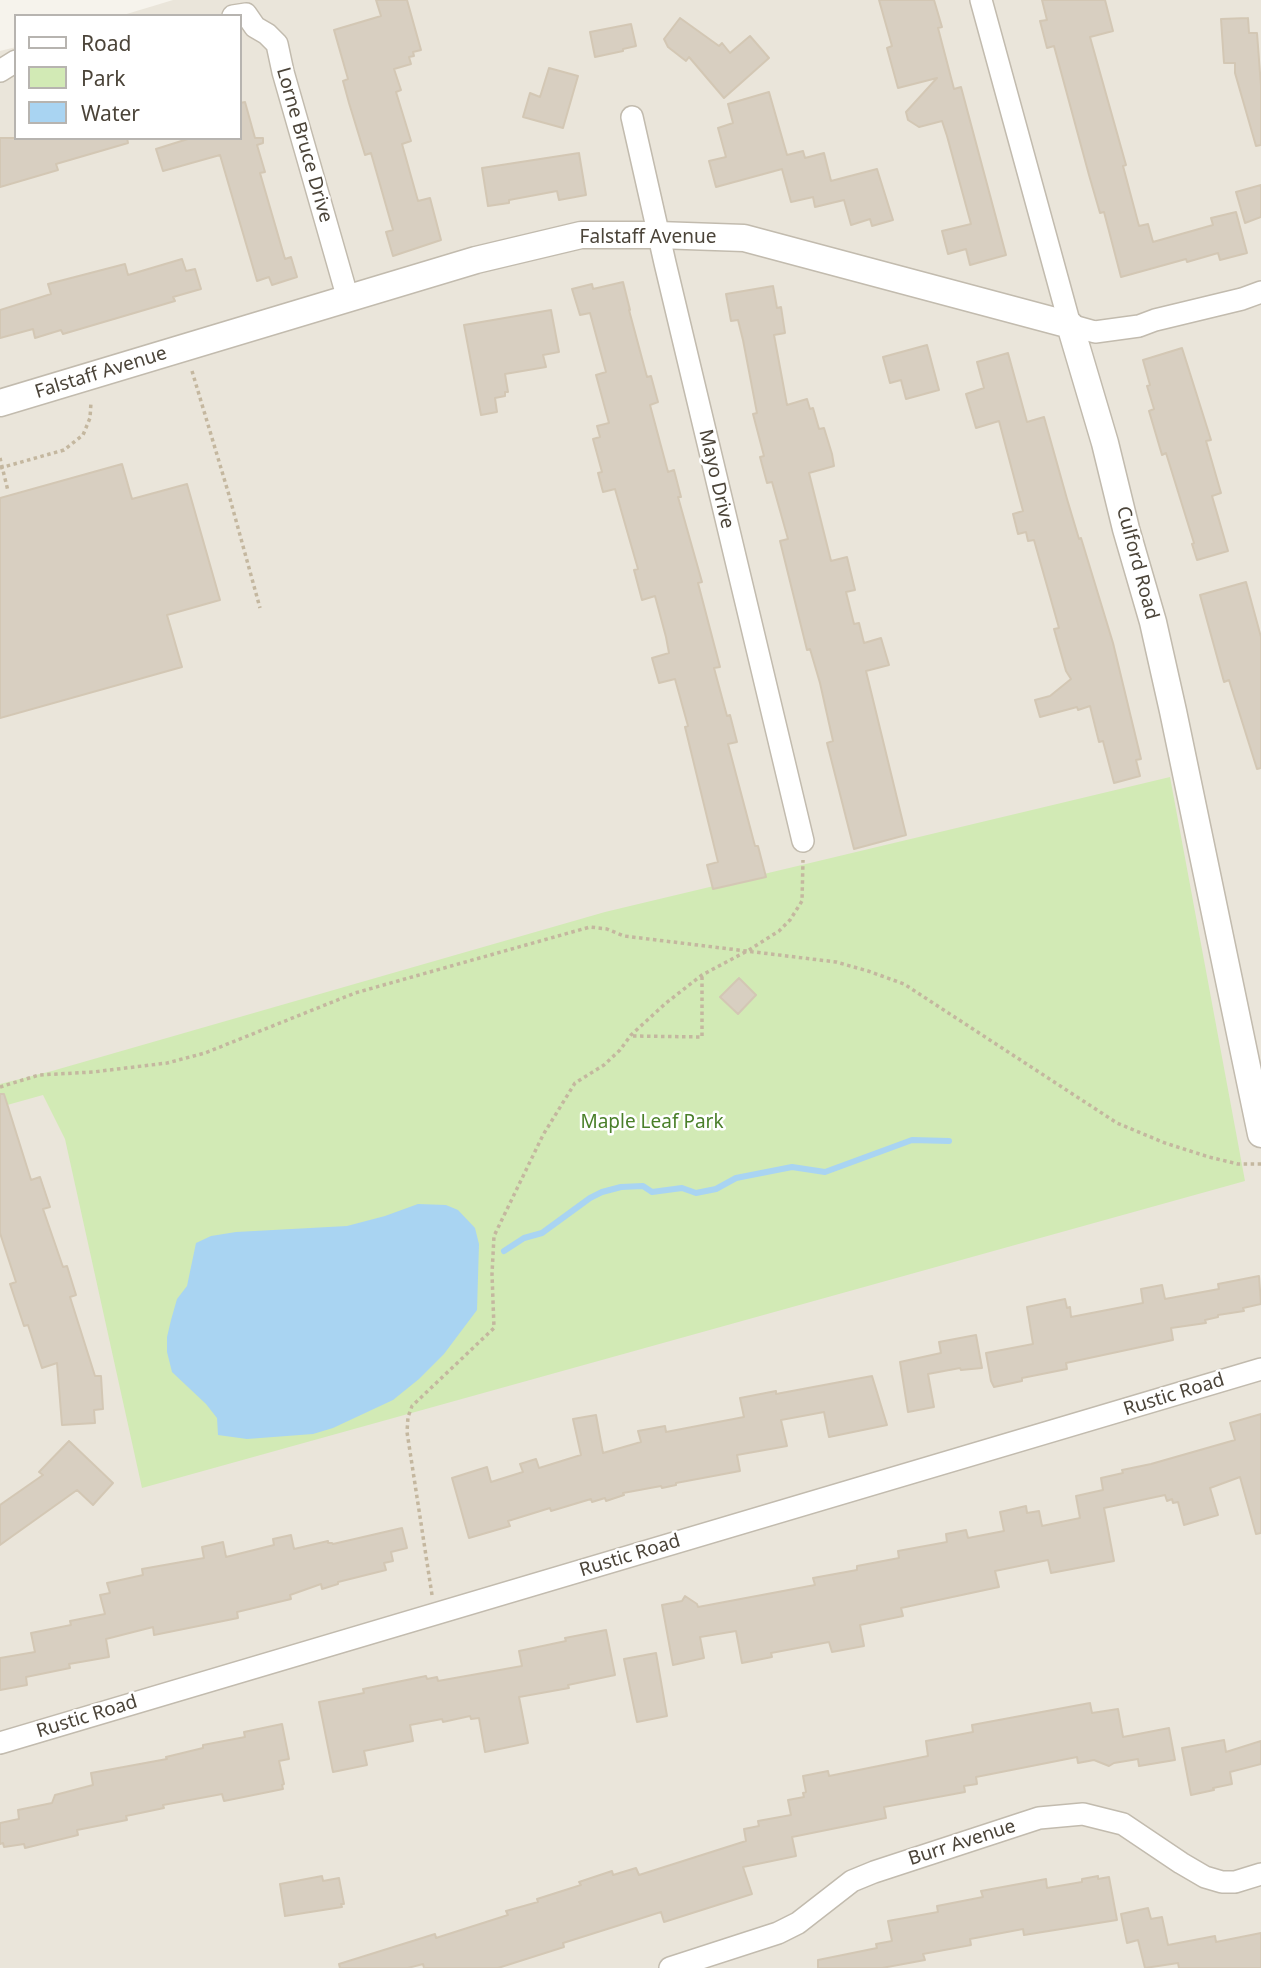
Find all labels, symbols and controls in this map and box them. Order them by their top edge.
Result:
legend [14,14,242,140]
text: Road [81,29,131,57]
text: Park [81,64,125,92]
street label: Lorne Bruce Drive [271,65,337,225]
text: Water [81,99,140,127]
street label: Falstaff Avenue [580,227,716,249]
street label: Falstaff Avenue [32,342,170,404]
street label: Mayo Drive [694,427,738,531]
street label: Culford Road [1111,504,1163,622]
park label: Maple Leaf Park [580,1112,724,1134]
street label: Rustic Road [1121,1369,1227,1421]
street label: Rustic Road [577,1530,683,1582]
street label: Rustic Road [34,1691,140,1743]
street label: Burr Avenue [905,1815,1019,1871]

